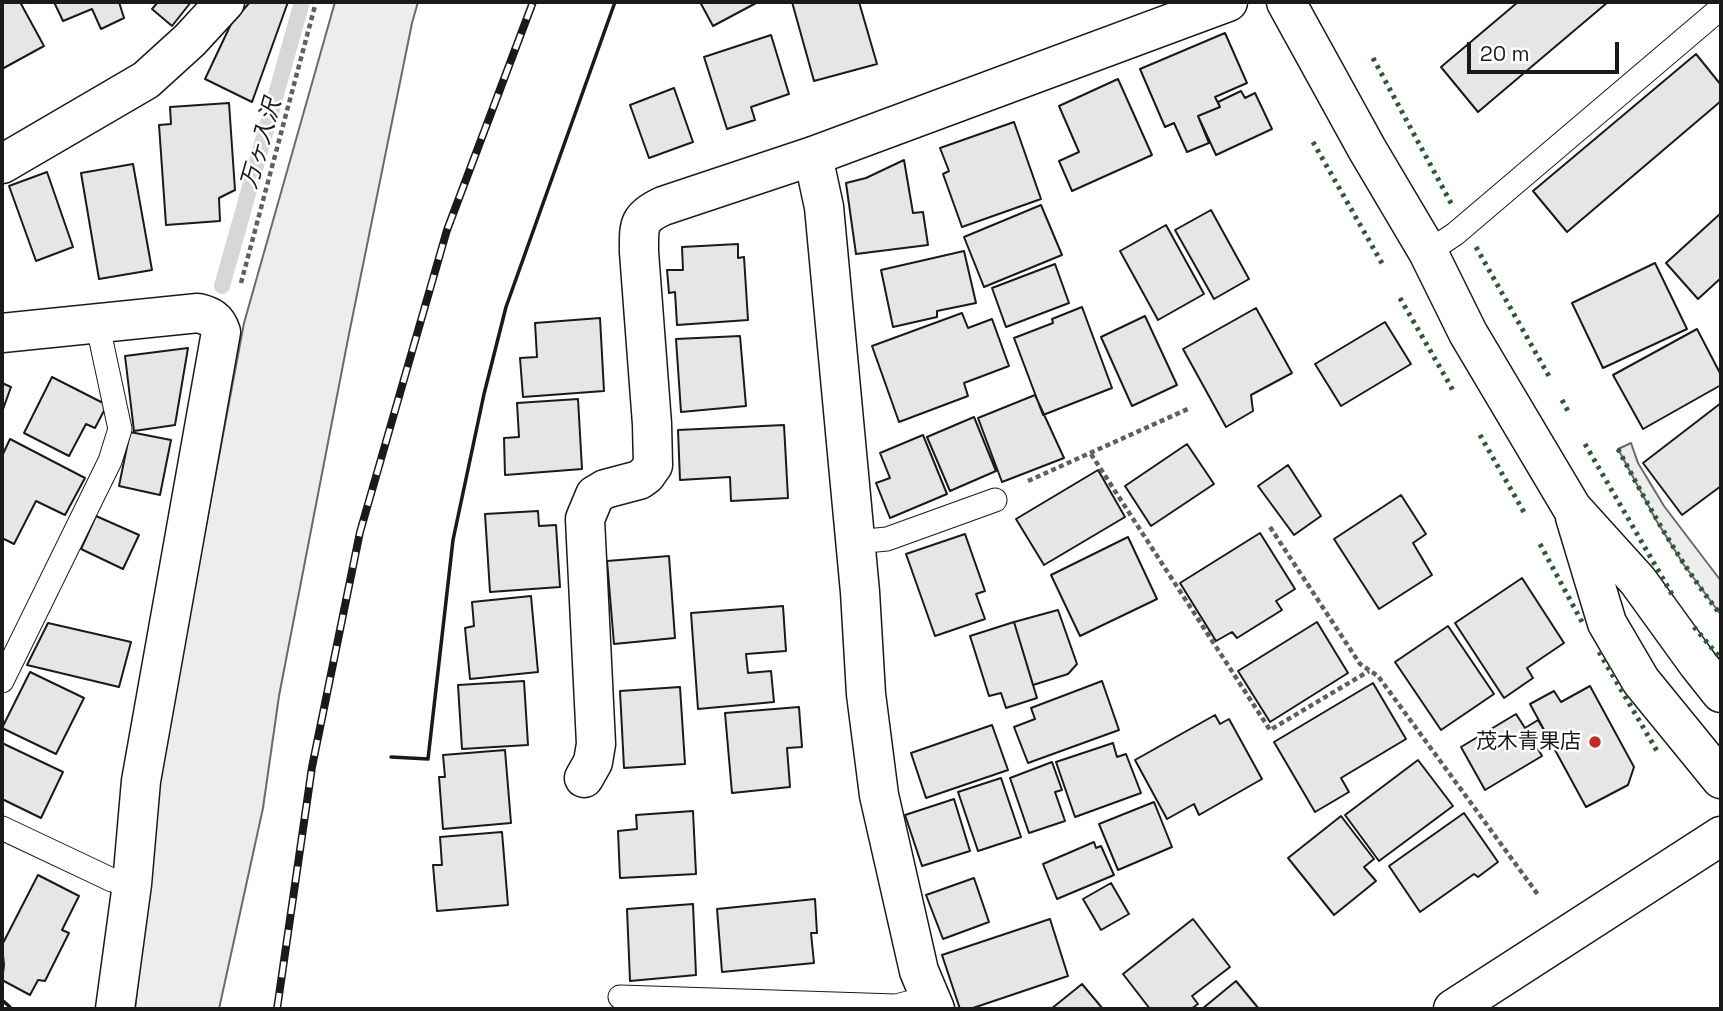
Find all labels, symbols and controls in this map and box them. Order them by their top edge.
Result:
scale bar [1471,28,1623,72]
text: 20 m [1480,40,1530,67]
water label: 万ヶ入沢 [236,96,288,192]
place label: 茂木青果店 [1476,729,1581,755]
marker: 茂木青果店 [1587,734,1603,750]

